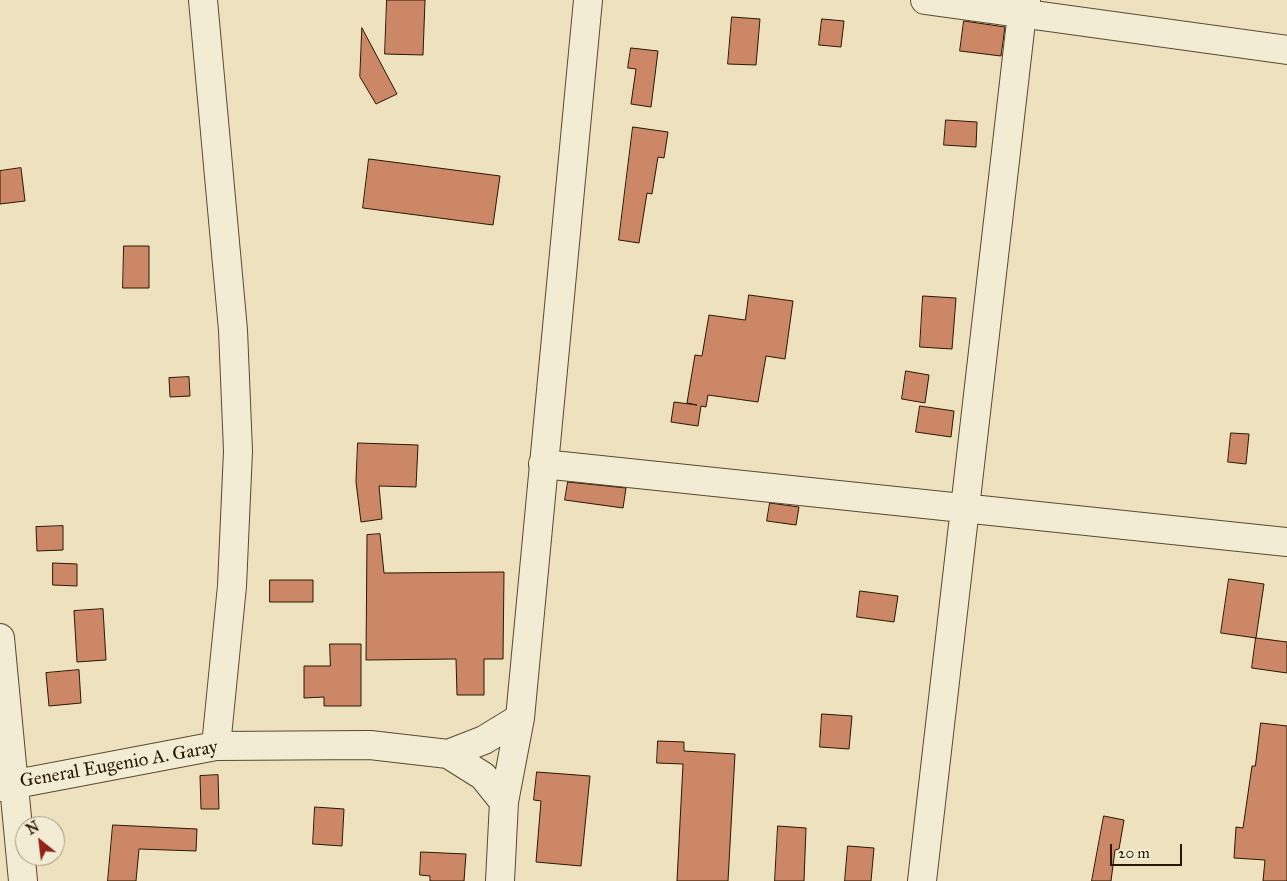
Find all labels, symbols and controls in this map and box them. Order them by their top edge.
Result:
street label: General Eugenio A. Garay [18,736,220,794]
north arrow [15,816,65,866]
text: N [24,818,42,839]
scale bar [1112,834,1184,866]
text: 20 m [1118,844,1150,862]

